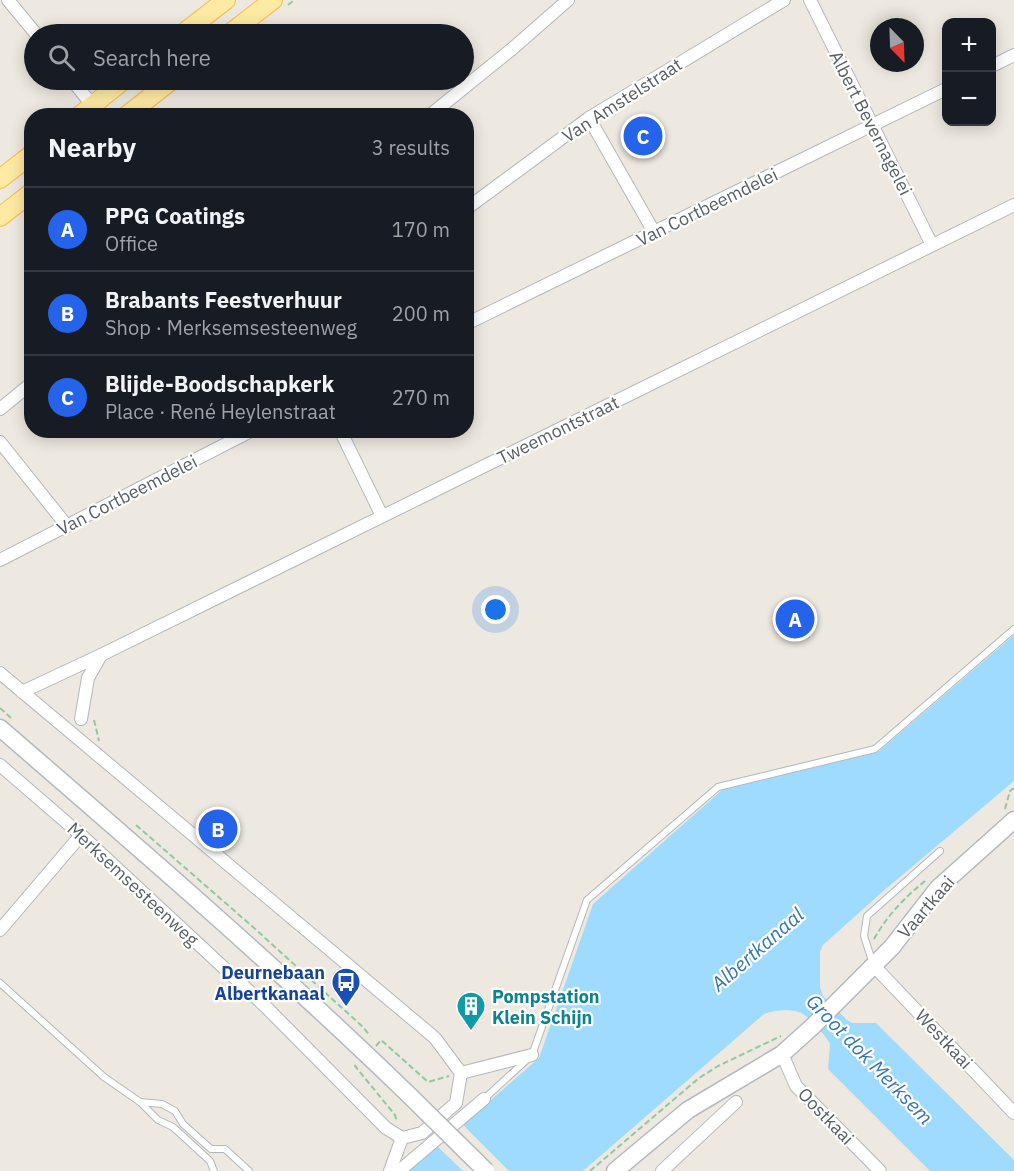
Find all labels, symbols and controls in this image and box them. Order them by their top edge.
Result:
north arrow [870,18,924,72]
map controls [942,18,996,126]
button: + [942,18,996,72]
search box [24,24,474,90]
icon: search [45,41,78,74]
text: Search here [93,43,211,72]
street label: Albert Bevernagelei [825,47,917,199]
street label: Van Amstelstraat [558,53,686,147]
button: − [942,72,996,126]
pin: C [624,114,662,158]
text: Nearby [48,130,136,164]
text: 3 results [372,134,450,161]
street label: Van Cortbeemdelei [633,163,781,251]
text: PPG Coatings [105,201,245,230]
text: A [61,216,74,243]
text: 170 m [392,216,450,243]
text: Office [105,230,158,257]
text: Brabants Feestverhuur [105,285,342,314]
text: B [61,300,74,327]
text: 200 m [392,300,450,327]
text: Shop · Merksemsesteenweg [105,314,357,341]
text: Blijde-Boodschapkerk [105,369,334,398]
text: C [61,384,74,411]
text: 270 m [392,384,450,411]
street label: Tweemontstraat [493,391,623,469]
text: Place · René Heylenstraat [105,398,336,425]
street label: Van Cortbeemdelei [53,450,201,540]
your location [481,595,510,624]
pin: A [776,596,814,642]
pin: B [198,806,238,852]
street label: Merksemsesteenweg [63,817,204,951]
street label: Vaartkaai [892,871,960,943]
water label: Albertkanaal [704,901,810,997]
place label: Deurnebaan Albertkanaal [215,961,326,1005]
bus stop icon: Deurnebaan Albertkanaal [330,966,362,1008]
place label: Pompstation Klein Schijn [492,985,600,1029]
water label: Groot dok Merksem [801,988,939,1130]
building icon: Pompstation Klein Schijn [455,990,487,1032]
street label: Westkaai [910,1004,978,1074]
street label: Oostkaai [793,1083,859,1149]

